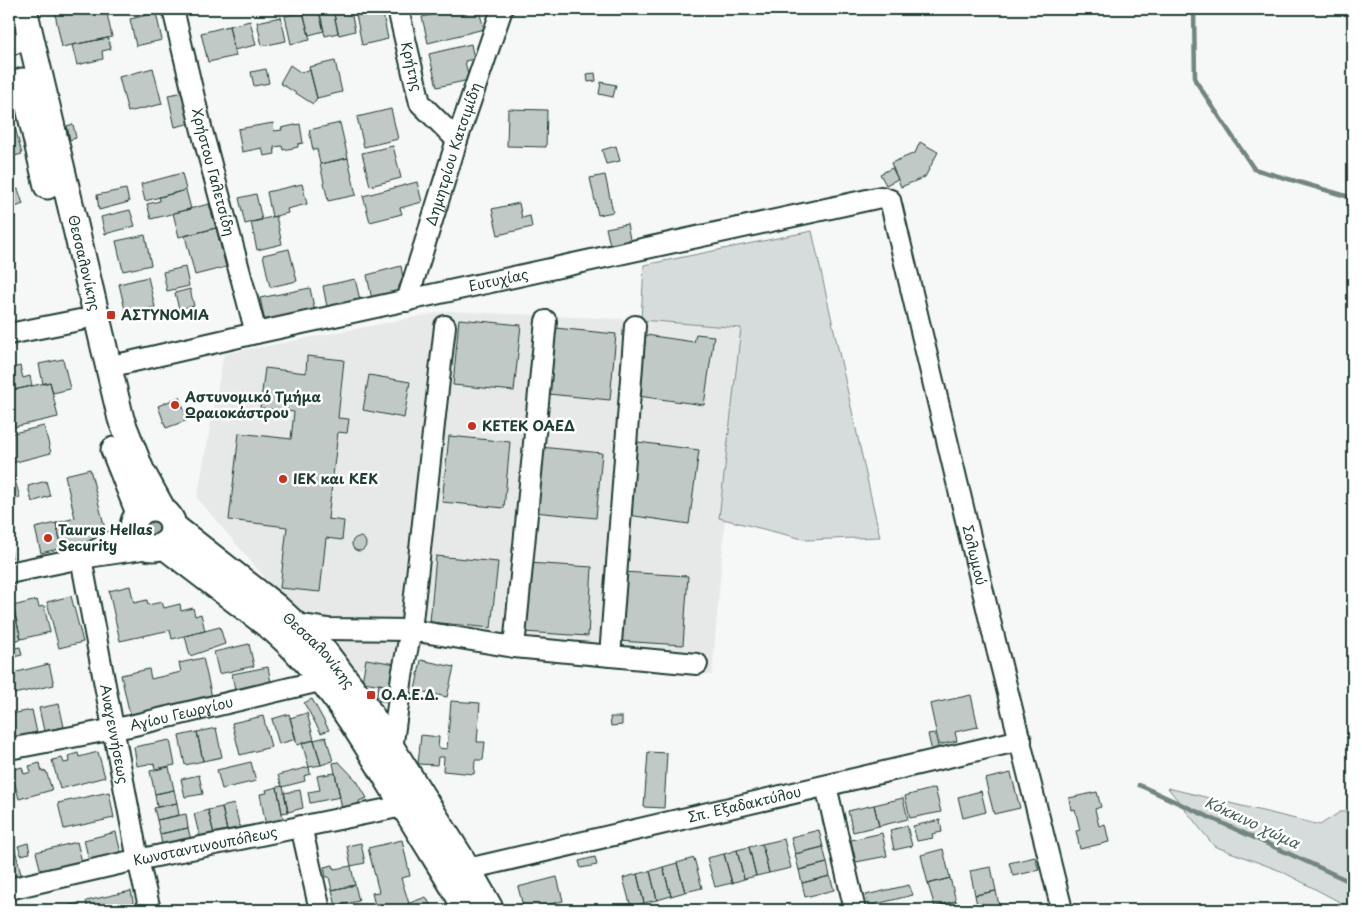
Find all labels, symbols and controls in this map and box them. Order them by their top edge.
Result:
street label: Κρήτης [396,39,428,93]
street label: Δημητρίου Κατσιμίδη [420,80,486,228]
street label: Χρήστου Γαλετσίδη [187,106,241,238]
street label: Θεσσαλονίκης [63,213,106,313]
street label: Ευτυχίας [467,263,530,296]
place label: ΑΣΤΥΝΟΜΙΑ [120,304,209,325]
marker: ΑΣΤΥΝΟΜΙΑ [105,309,117,321]
place label: Αστυνομικό Τμήμα Ωραιοκάστρου [184,386,321,423]
marker: Αστυνομικό Τμήμα Ωραιοκάστρου [169,399,181,411]
place label: ΚΕΤΕΚ ΟΑΕΔ [482,415,575,436]
marker: ΚΕΤΕΚ ΟΑΕΔ [466,420,478,432]
place label: ΙΕΚ και ΚΕΚ [293,468,378,489]
marker: ΙΕΚ και ΚΕΚ [277,473,289,485]
place label: Taurus Hellas Security [58,519,153,556]
street label: Σολωμού [958,523,992,587]
marker: Taurus Hellas Security [42,532,54,544]
street label: Θεσσαλονίκης [278,607,360,693]
street label: Αναγεννήσεως [95,682,134,785]
place label: Ο.Α.Ε.Δ. [381,684,439,705]
marker: Ο.Α.Ε.Δ. [365,689,377,701]
street label: Αγίου Γεωργίου [127,691,235,736]
street label: Σπ. Εξαδακτύλου [686,781,803,827]
water label: Κόκκινο χώμα [1201,790,1305,854]
street label: Κωνσταντινουπόλεως [131,821,279,870]

